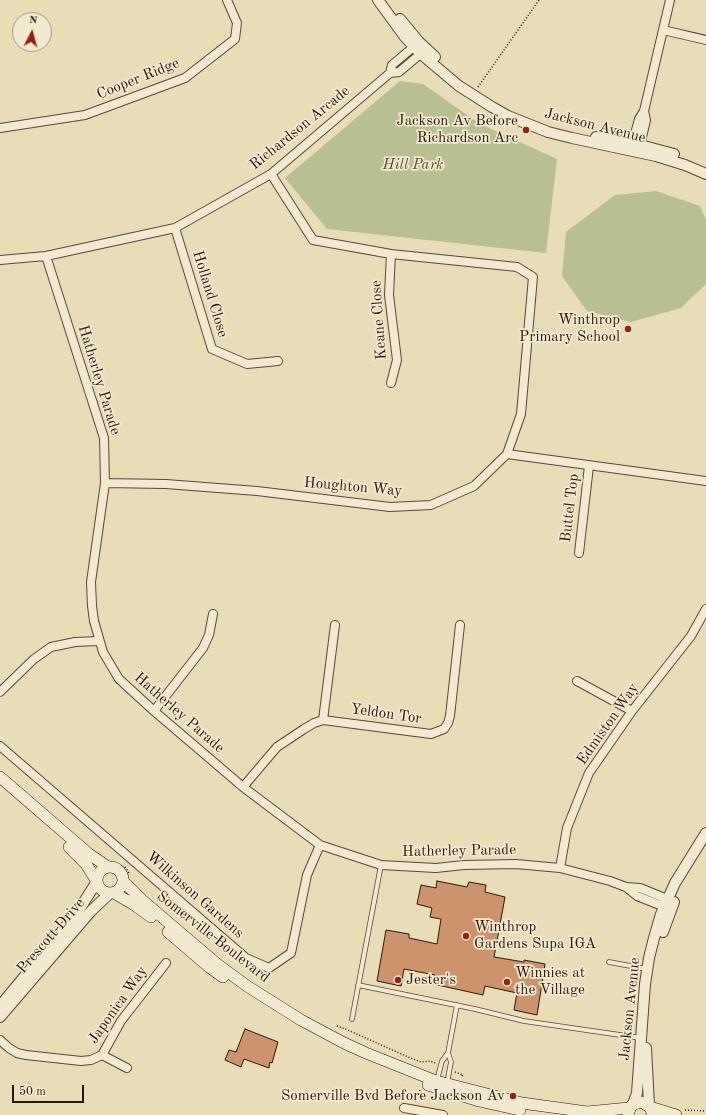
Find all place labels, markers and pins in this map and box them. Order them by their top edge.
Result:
place label: Jackson Av Before Richardson Arc [397,112,518,147]
marker: Jackson Av Before Richardson Arc [521,125,531,135]
place label: Winthrop Primary School [519,311,620,346]
marker: Winthrop Primary School [623,324,633,334]
place label: Winthrop Gardens Supa IGA [474,918,596,953]
marker: Winthrop Gardens Supa IGA [461,931,471,941]
place label: Winnies at the Village [515,964,585,999]
place label: Jester's [406,971,456,989]
marker: Jester's [393,975,403,985]
marker: Winnies at the Village [502,977,512,987]
place label: Somerville Bvd Before Jackson Av [281,1087,505,1105]
marker: Somerville Bvd Before Jackson Av [508,1091,518,1101]

